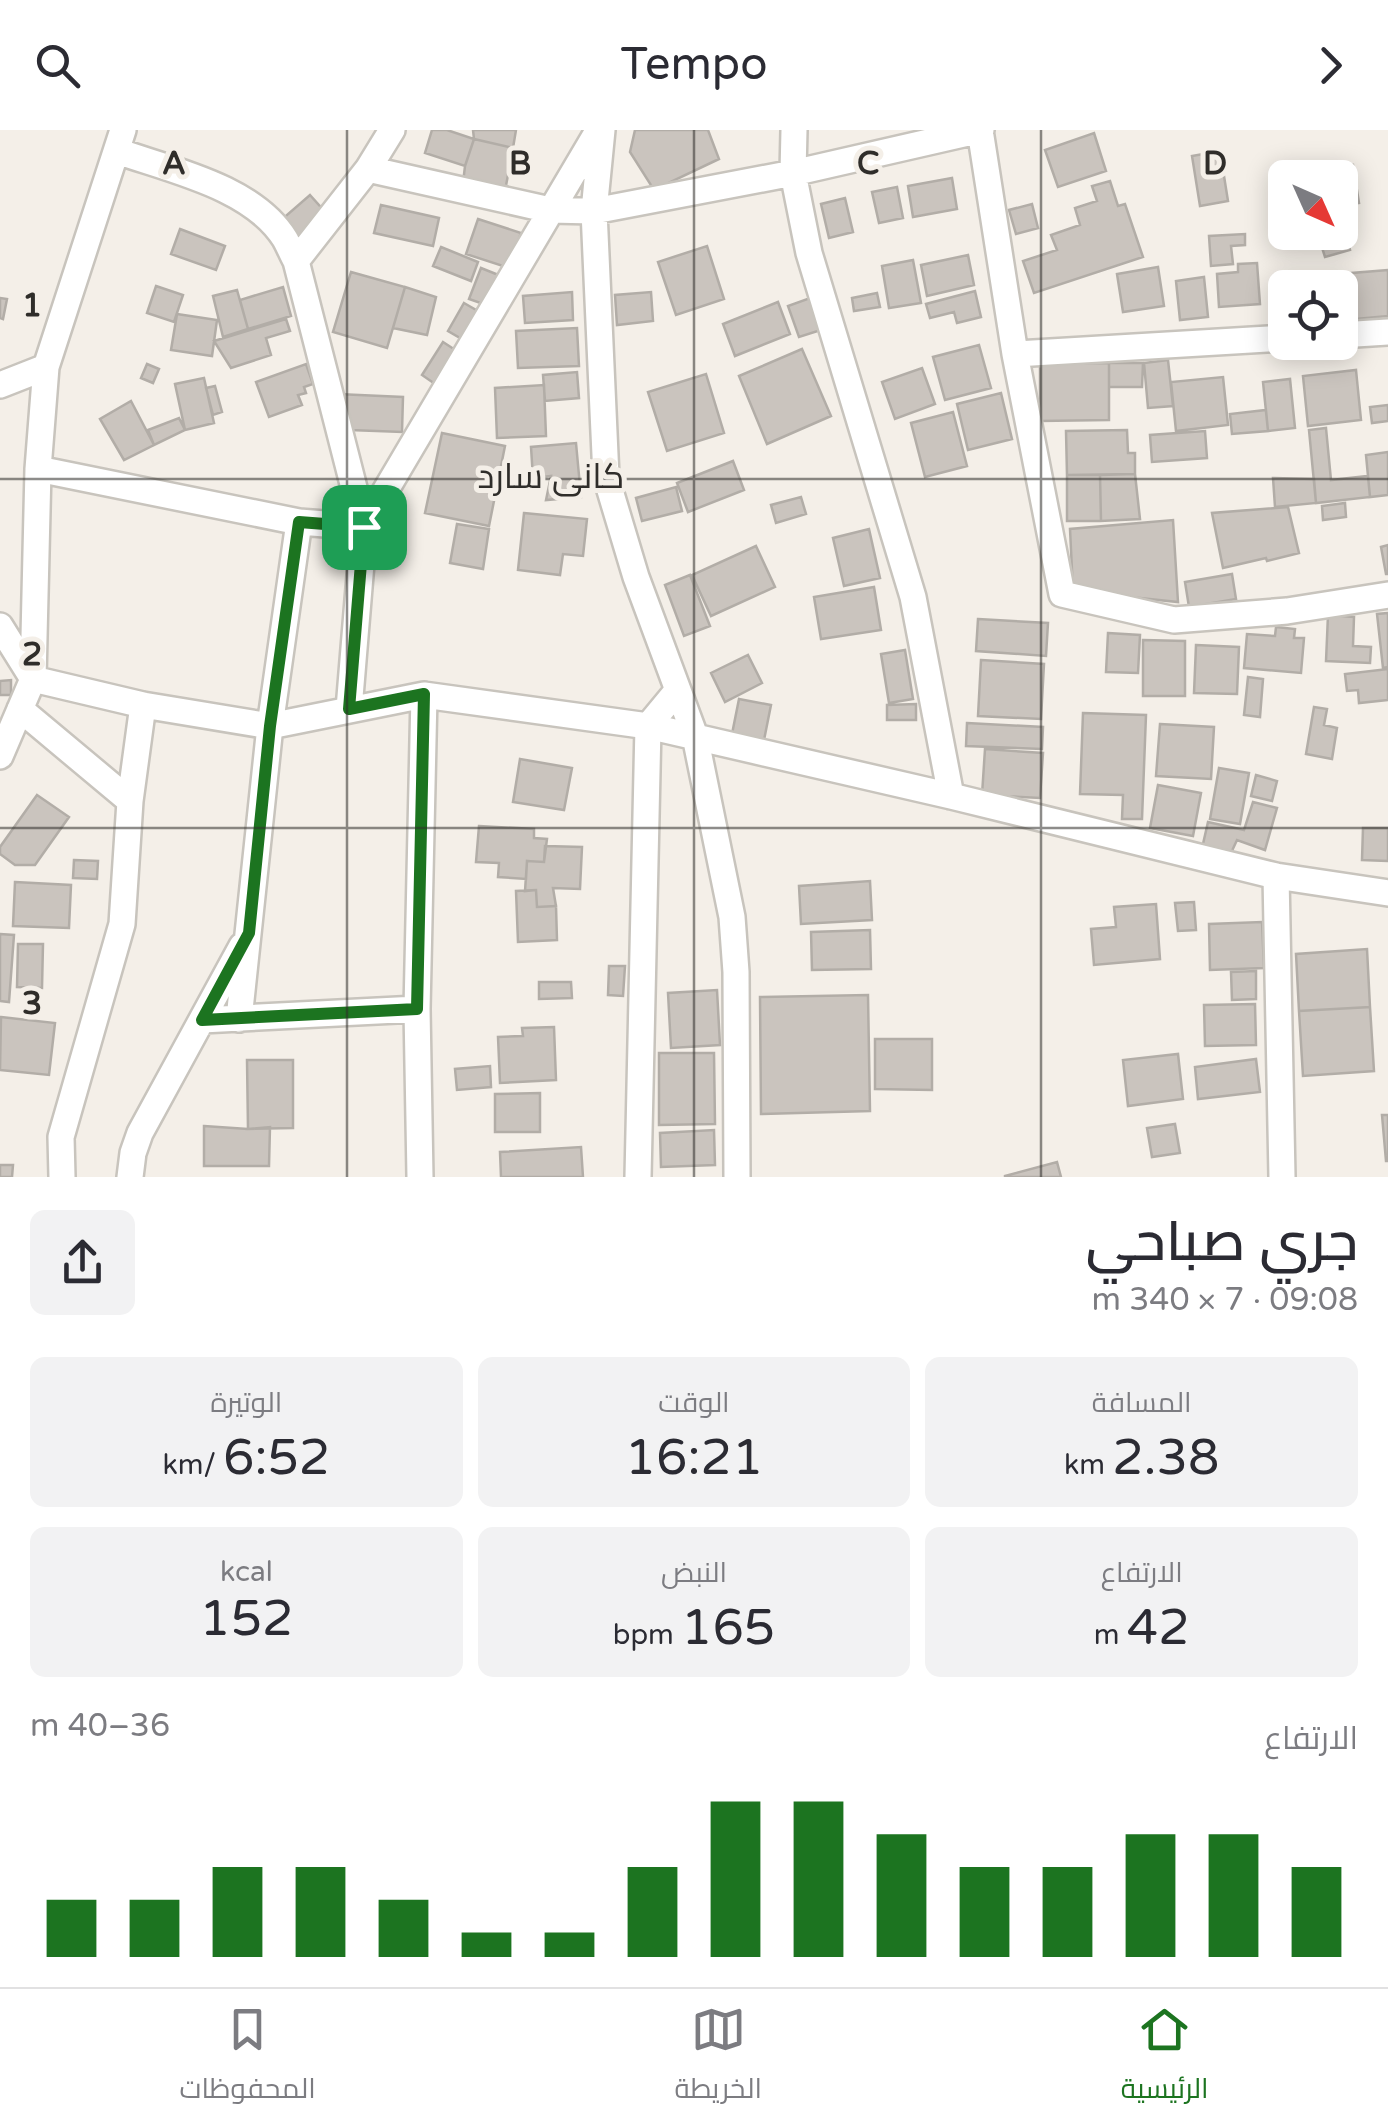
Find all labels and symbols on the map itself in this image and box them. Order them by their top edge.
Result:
text: A [162,145,186,183]
text: B [509,145,531,183]
text: C [857,145,879,183]
text: D [1203,145,1227,183]
north arrow [1268,160,1358,250]
text: 1 [22,287,42,325]
district label: کانی سارد [478,456,624,498]
pin [322,485,407,570]
text: 2 [22,636,42,674]
text: 3 [22,985,42,1023]

